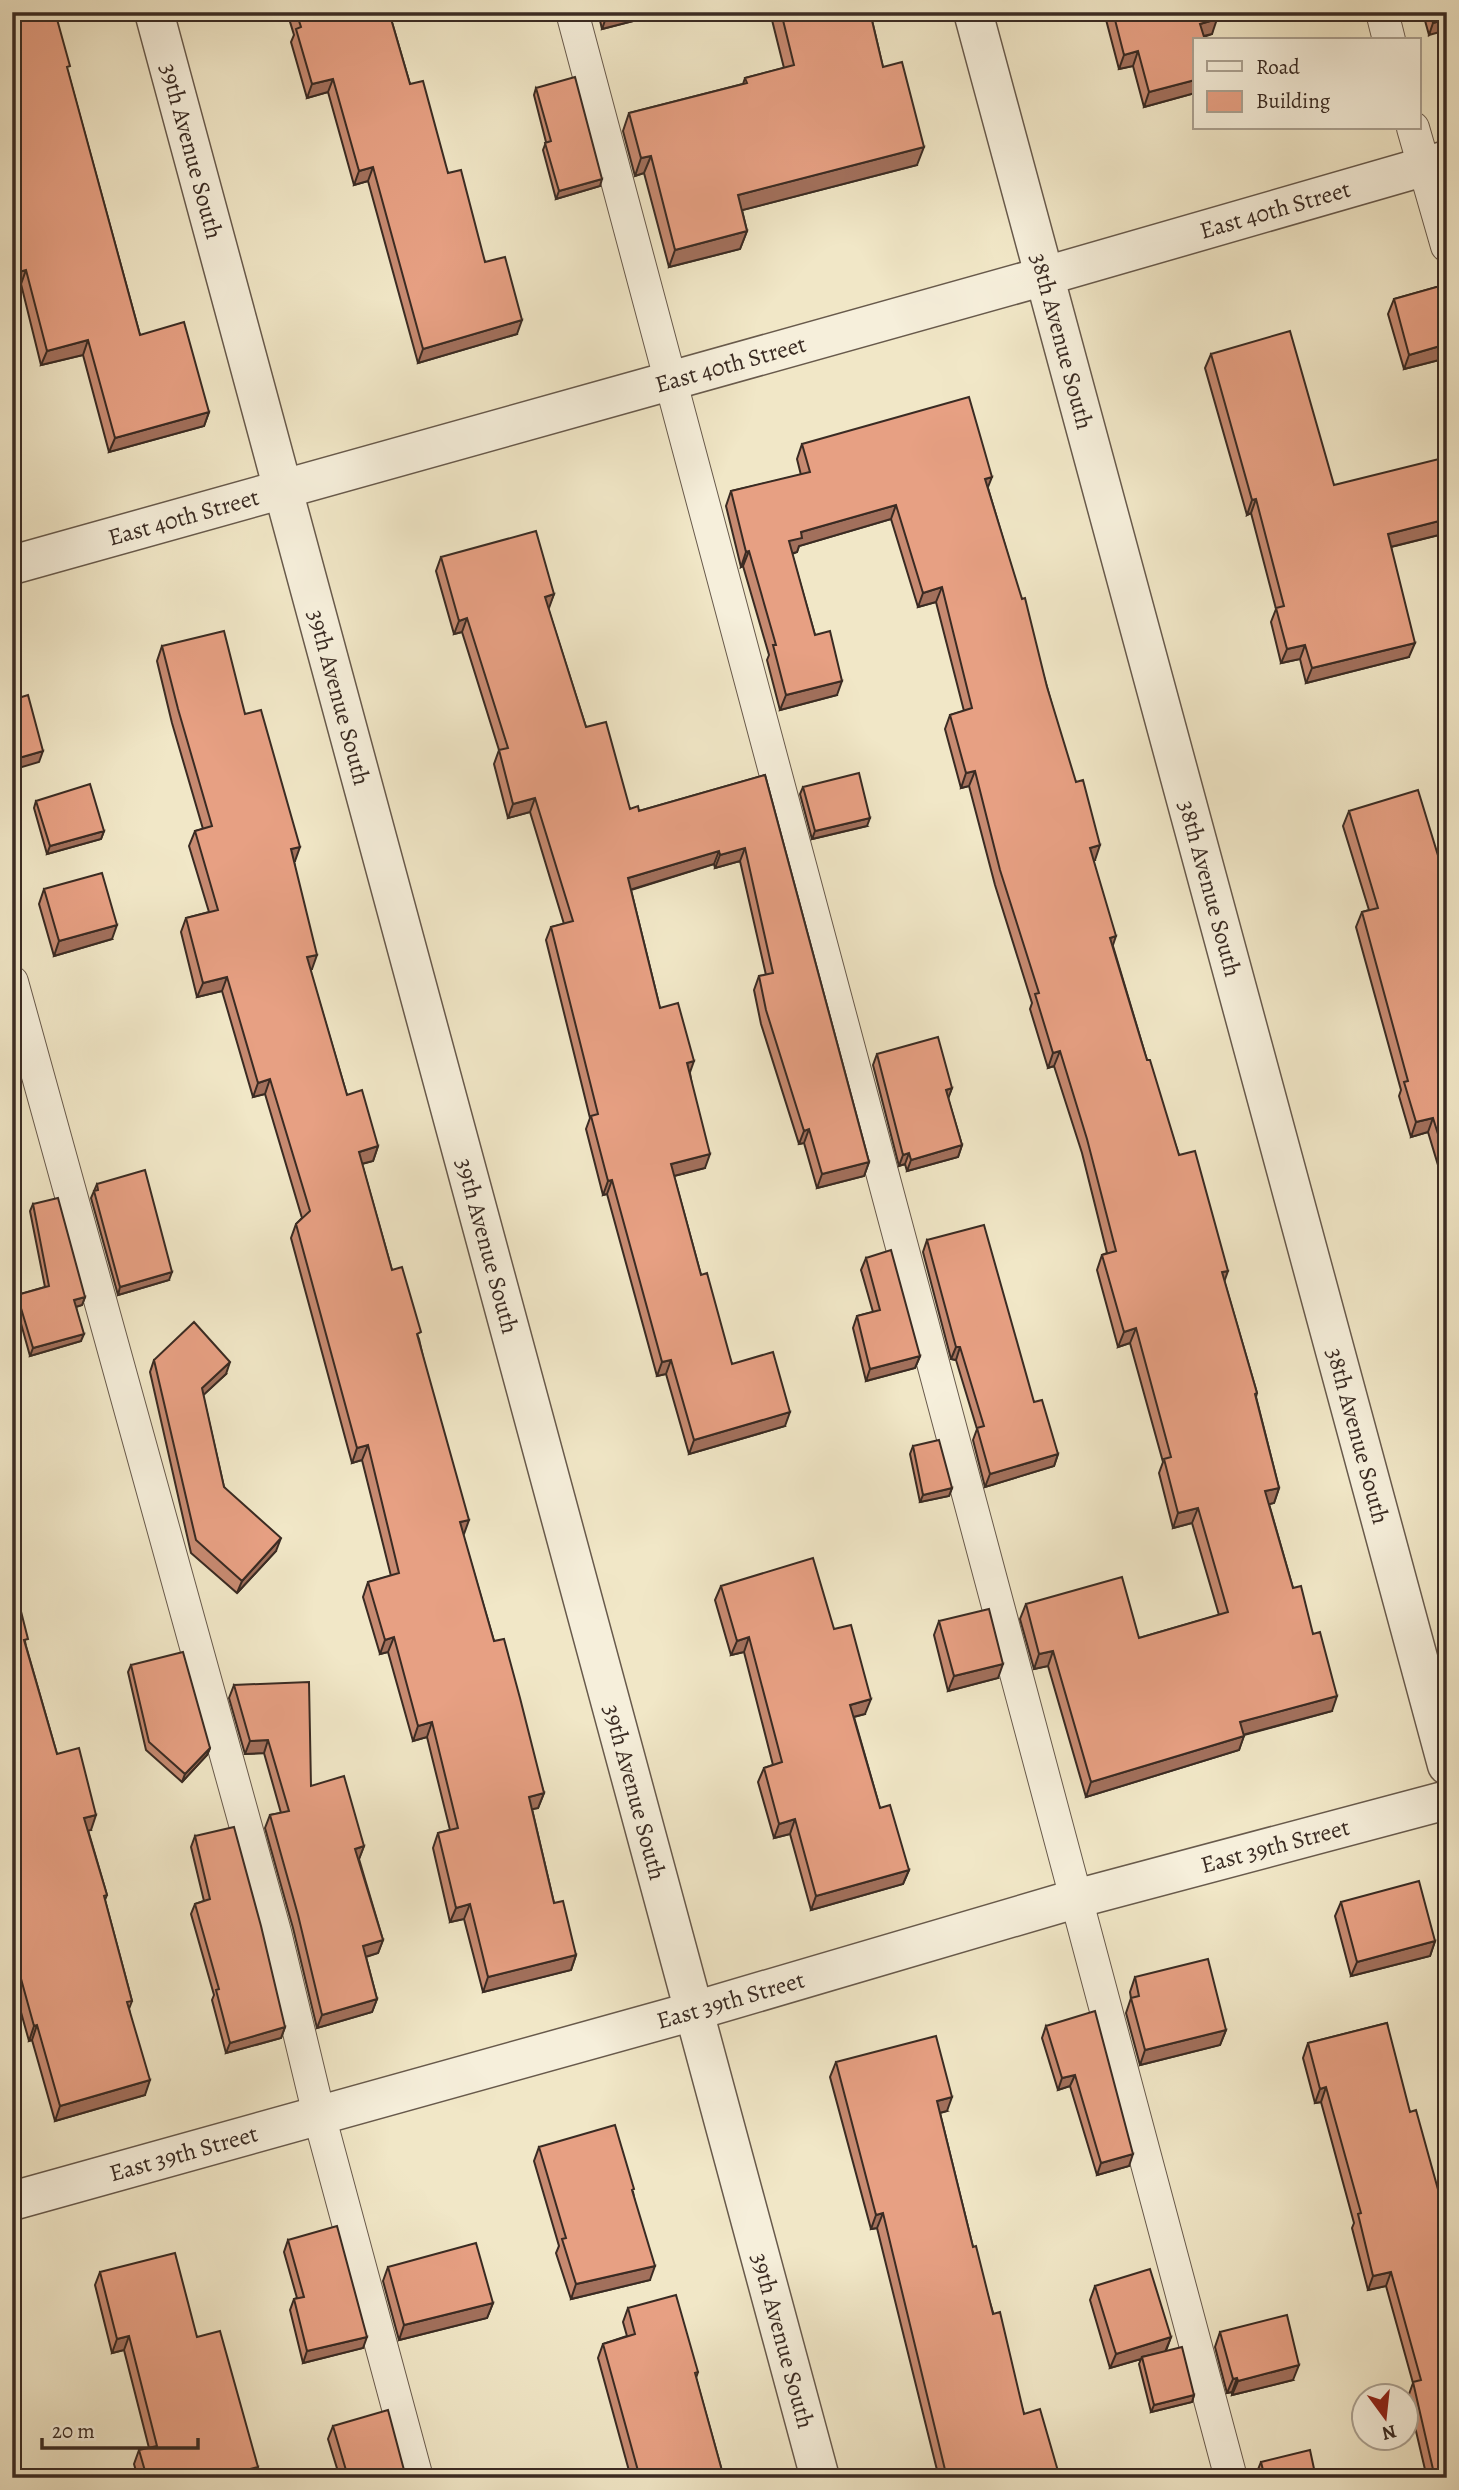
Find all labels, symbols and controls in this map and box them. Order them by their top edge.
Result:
legend [1193,38,1420,130]
text: Road [1256,53,1300,81]
street label: 39th Avenue South [153,60,231,243]
text: Building [1256,87,1331,115]
street label: East 40th Street [1196,173,1354,247]
street label: 38th Avenue South [1023,249,1101,433]
street label: East 40th Street [651,328,810,400]
street label: East 40th Street [104,481,263,553]
street label: 39th Avenue South [300,606,378,789]
street label: 38th Avenue South [1171,797,1249,980]
street label: 39th Avenue South [448,1154,526,1337]
street label: 38th Avenue South [1319,1344,1397,1528]
street label: 39th Avenue South [596,1701,674,1884]
street label: East 39th Street [1197,1811,1353,1881]
street label: East 39th Street [653,1963,808,2037]
street label: East 39th Street [106,2117,261,2189]
street label: 39th Avenue South [744,2249,822,2432]
north arrow [1350,2382,1420,2452]
scale bar [42,2406,198,2450]
text: 20 m [52,2417,95,2445]
text: N [1379,2418,1399,2447]

